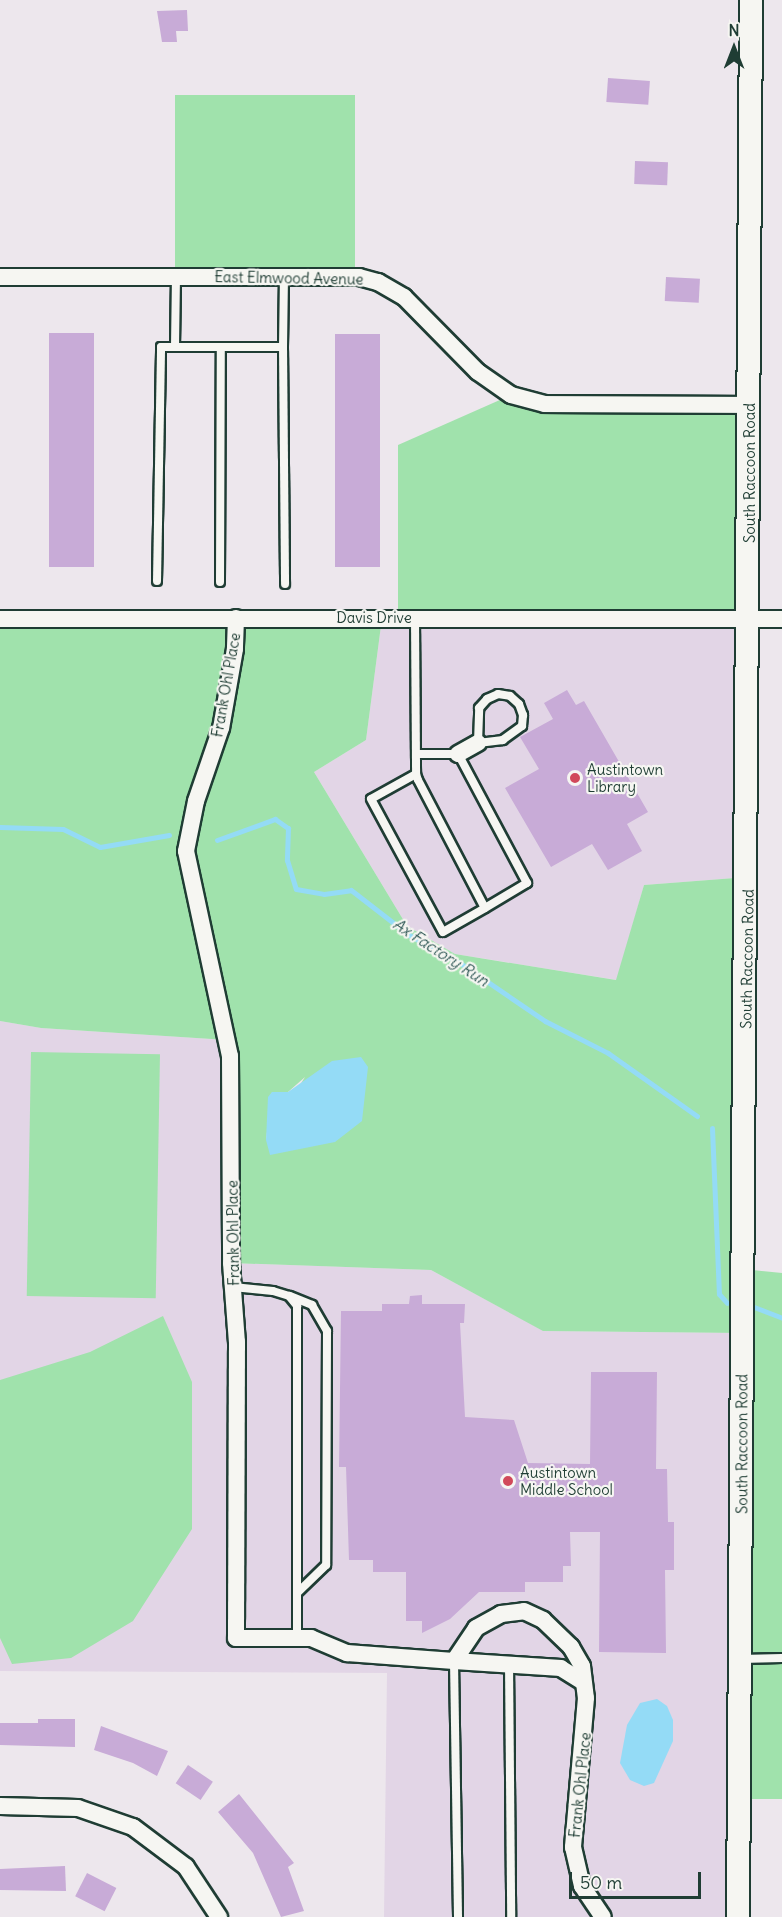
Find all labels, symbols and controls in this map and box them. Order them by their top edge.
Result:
north arrow [704,18,764,78]
text: N [728,20,740,40]
street label: East Elmwood Avenue [214,268,364,288]
street label: South Raccoon Road [741,403,759,543]
street label: Davis Drive [336,609,412,627]
street label: Frank Ohl Place [208,631,244,739]
place label: Austintown Library [587,760,663,795]
marker: Austintown Library [568,771,582,785]
street label: South Raccoon Road [737,889,757,1029]
water label: Ax Factory Run [390,914,492,990]
street label: Frank Ohl Place [223,1180,243,1286]
street label: South Raccoon Road [733,1374,751,1514]
place label: Austintown Middle School [520,1463,613,1498]
marker: Austintown Middle School [501,1474,515,1488]
street label: Frank Ohl Place [566,1731,594,1839]
scale bar [572,1860,704,1898]
text: 50 m [580,1871,622,1894]

